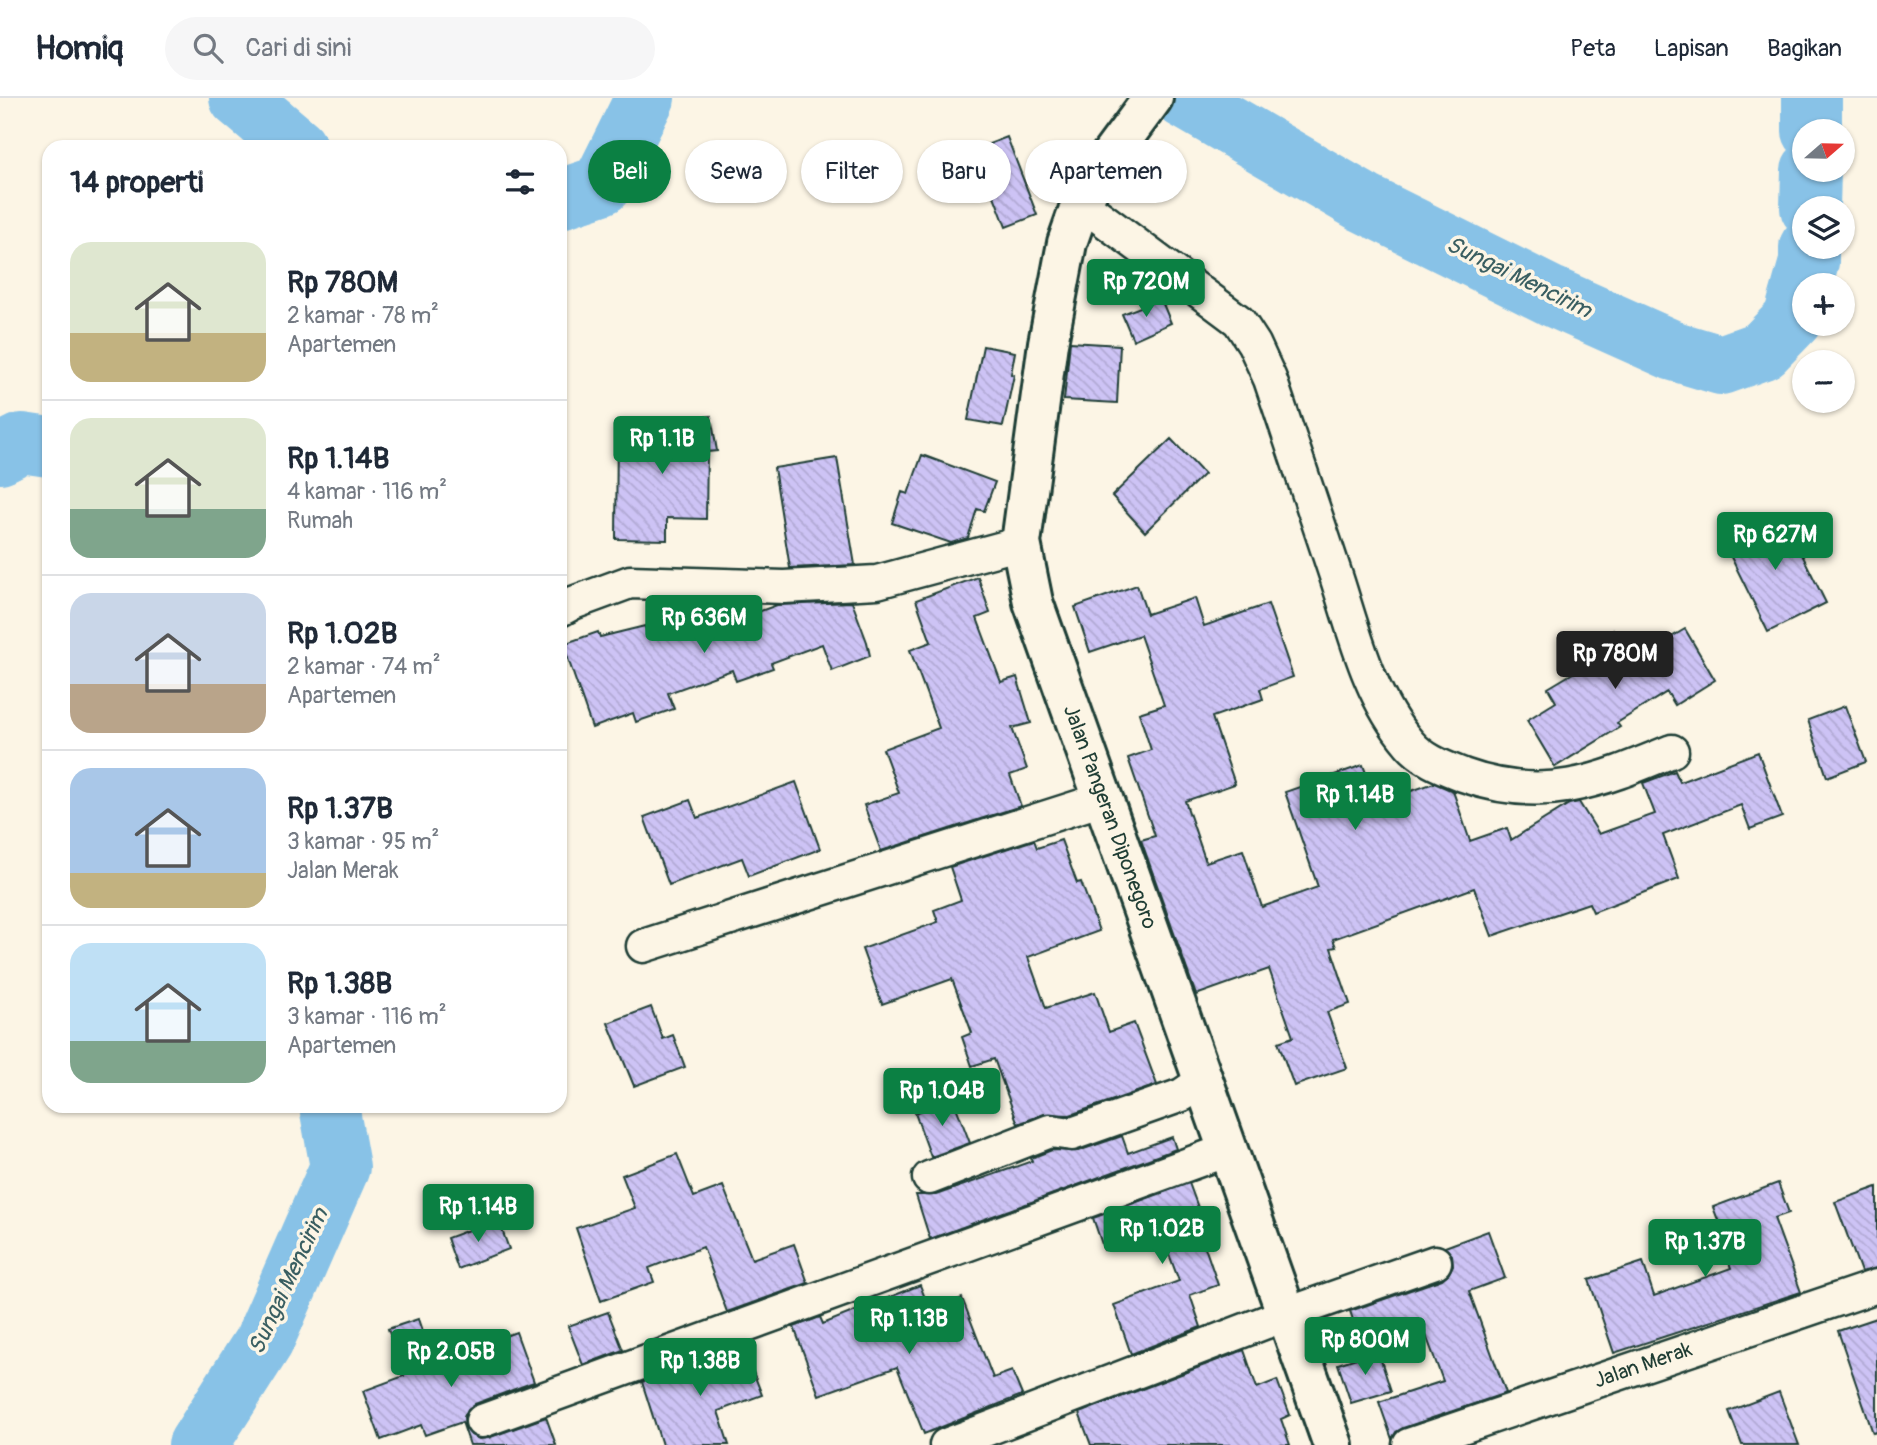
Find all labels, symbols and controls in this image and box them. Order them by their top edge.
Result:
search box [165,17,655,80]
text: Homiq [35,28,123,69]
icon: search [189,29,227,67]
text: Cari di sini [245,32,351,64]
text: Peta [1570,34,1616,63]
text: Lapisan [1654,34,1729,63]
text: Bagikan [1767,34,1842,63]
north arrow [1792,119,1855,182]
map controls [1792,119,1855,413]
chip: Beli [588,140,671,203]
chip: Sewa [685,140,787,203]
chip: Filter [801,140,903,203]
chip: Baru [917,140,1011,203]
chip: Apartemen [1025,140,1187,203]
icon: filters [501,163,539,201]
text: 14 properti [70,164,203,201]
button: layers [1792,196,1855,259]
water label: Sungai Mencirim [1442,229,1598,325]
pin: Rp 720M [1081,260,1211,319]
text: Rp 780M [287,264,398,301]
text: Rp 720M [1103,267,1189,296]
icon: home [126,270,210,354]
button: + [1792,273,1855,336]
text: 2 kamar · 78 m² [287,301,439,330]
text: Apartemen [287,330,396,359]
button: − [1792,350,1855,413]
pin: Rp 1.1B [597,416,727,476]
text: Rp 1.1B [629,424,695,453]
text: Rp 1.14B [287,440,389,477]
icon: home [126,446,210,530]
text: 4 kamar · 116 m² [287,477,447,506]
text: Rumah [287,506,353,535]
pin: Rp 627M [1710,512,1840,572]
text: Rp 627M [1733,520,1817,549]
pin: Rp 636M [639,596,769,655]
text: Rp 636M [661,603,747,632]
text: Rp 1.02B [287,615,398,652]
icon: home [126,621,210,705]
pin: Rp 780M [1550,632,1680,691]
text: Rp 780M [1572,639,1658,668]
text: 2 kamar · 74 m² [287,652,441,681]
text: Apartemen [287,681,396,710]
street label: Jalan Pangeran Diponegoro [1057,701,1163,933]
pin: Rp 1.14B [1283,772,1427,832]
text: Rp 1.14B [1316,780,1394,809]
text: Rp 1.37B [287,790,393,827]
icon: home [126,796,210,880]
text: 3 kamar · 95 m² [287,827,439,856]
text: Jalan Merak [287,856,399,885]
text: Rp 1.38B [287,965,392,1002]
icon: home [126,971,210,1055]
text: 3 kamar · 116 m² [287,1002,447,1031]
text: Apartemen [287,1031,396,1060]
pin: Rp 1.04B [870,1068,1014,1128]
text: Rp 1.04B [899,1076,985,1105]
pin: Rp 1.14B [406,1184,550,1244]
text: Rp 1.14B [439,1192,517,1221]
water label: Sungai Mencirim [242,1202,335,1359]
pin: Rp 1.02B [1090,1206,1234,1266]
text: Rp 1.02B [1120,1214,1204,1243]
pin: Rp 1.37B [1633,1220,1777,1279]
text: Rp 1.37B [1664,1227,1746,1256]
pin: Rp 1.13B [837,1296,981,1356]
text: Rp 1.13B [870,1304,948,1333]
pin: Rp 800M [1300,1318,1430,1377]
text: Rp 800M [1321,1325,1409,1354]
pin: Rp 2.05B [379,1330,523,1389]
street label: Jalan Merak [1590,1336,1696,1394]
text: Rp 2.05B [407,1337,495,1366]
pin: Rp 1.38B [628,1338,772,1398]
text: Rp 1.38B [660,1346,740,1375]

